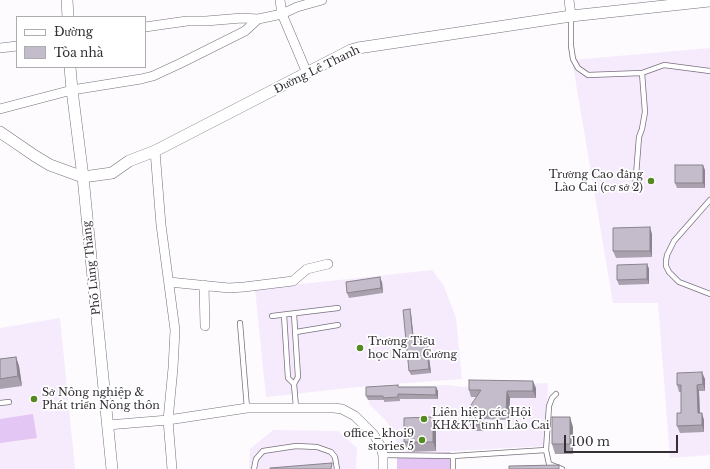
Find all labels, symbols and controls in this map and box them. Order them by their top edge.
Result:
legend [16,16,146,68]
text: Đường [54,24,93,39]
street label: Đường Lê Thanh [272,43,362,97]
text: Tòa nhà [54,45,103,60]
place label: Trường Cao đẳng Lào Cai (cơ sở 2) [549,168,643,194]
marker: Trường Cao đẳng Lào Cai (cơ sở 2) [646,176,656,186]
street label: Phố Lùng Thàng [80,220,104,316]
place label: Trường Tiểu học Nam Cường [368,335,457,361]
marker: Trường Tiểu học Nam Cường [355,343,365,353]
place label: Sở Nông nghiệp & Phát triển Nông thôn [42,386,160,412]
marker: Sở Nông nghiệp & Phát triển Nông thôn [29,394,39,404]
place label: Liên hiệp các Hội KH&KT tỉnh Lào Cai [432,406,550,432]
marker: Liên hiệp các Hội KH&KT tỉnh Lào Cai [419,414,429,424]
place label: office_khoi9 stories 5 [344,427,414,453]
scale bar [566,427,680,453]
text: 100 m [571,434,610,449]
marker: office_khoi9 stories 5 [417,435,427,445]

